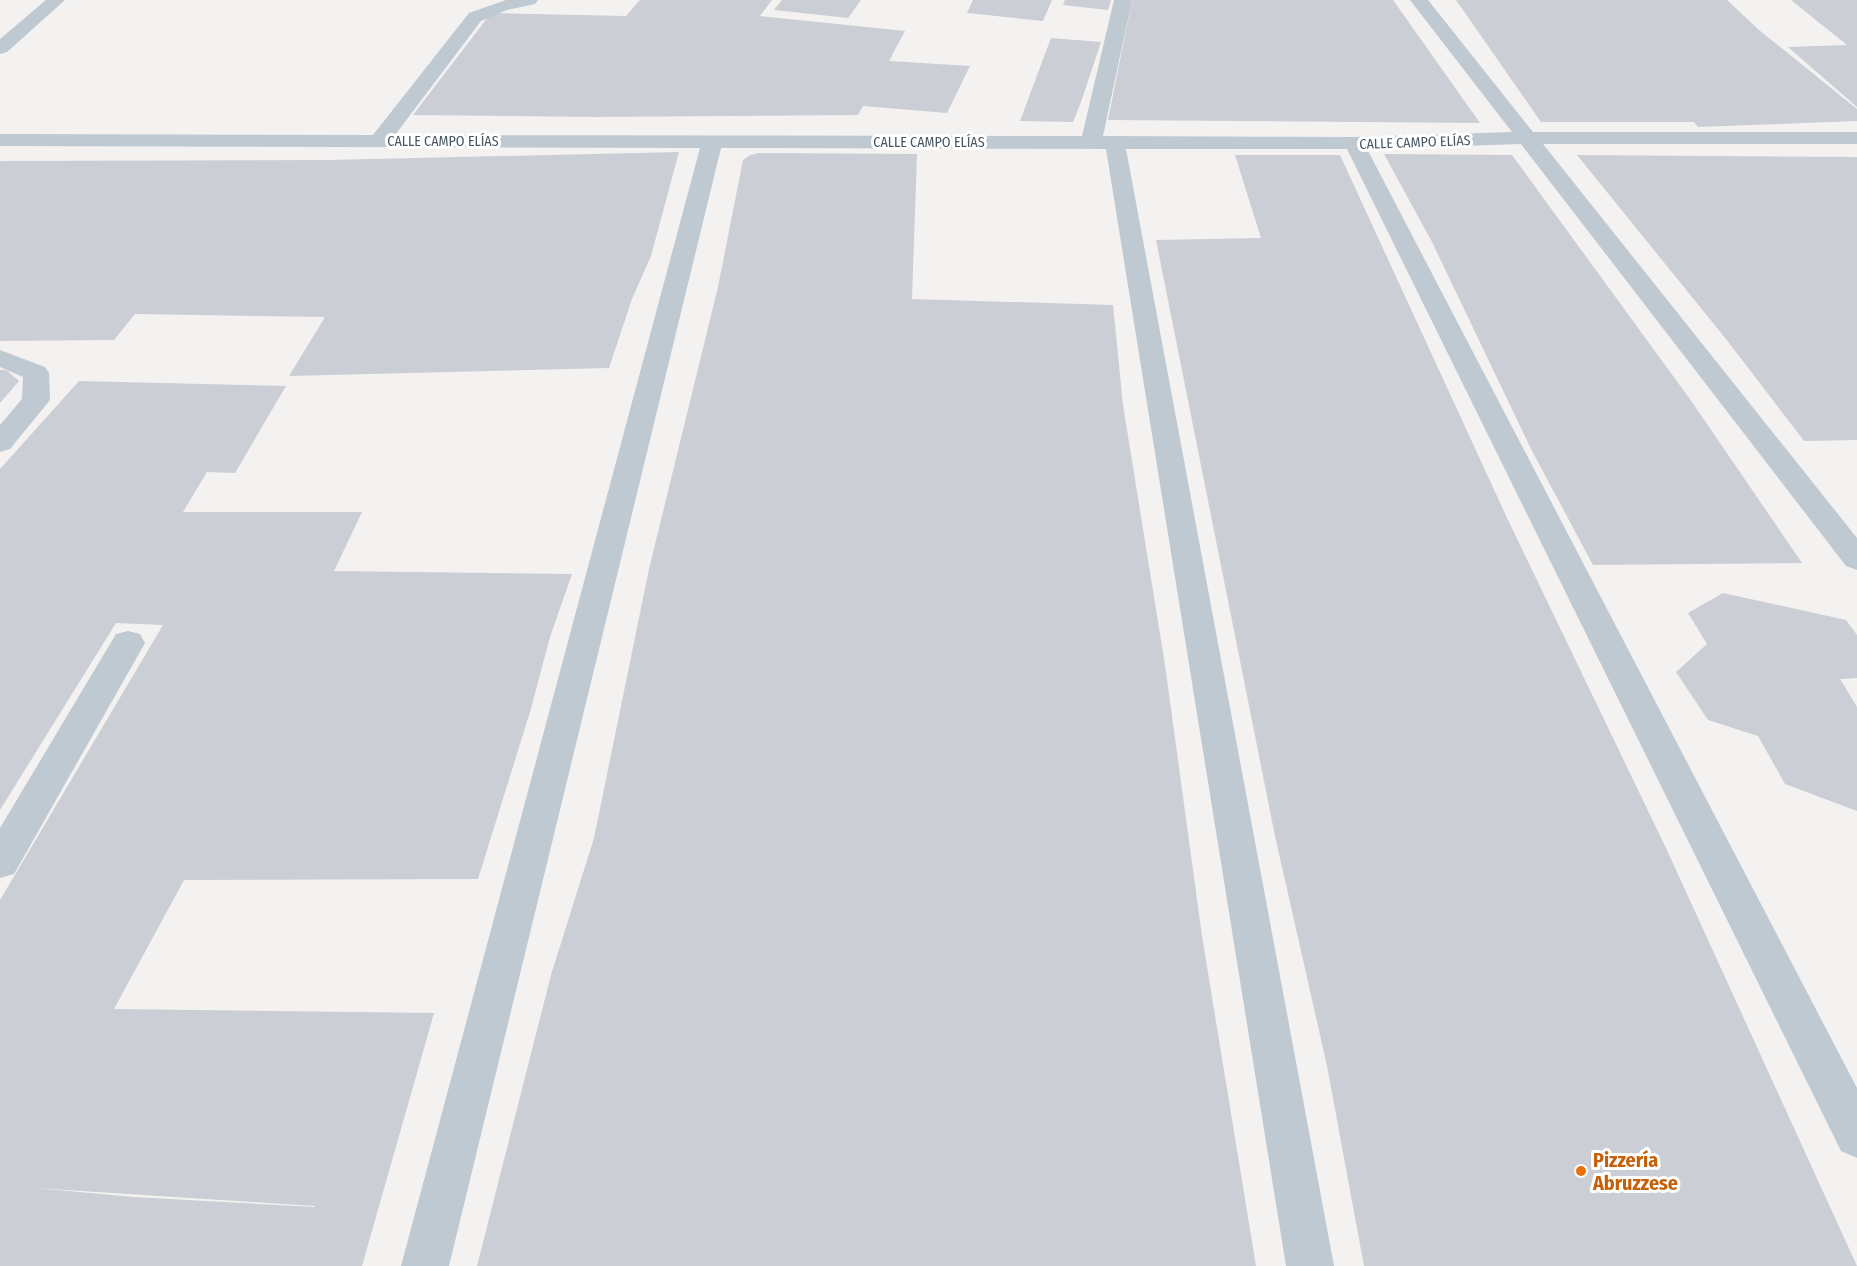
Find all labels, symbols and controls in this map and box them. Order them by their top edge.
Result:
street label: CALLE CAMPO ELÍAS [1359,131,1471,153]
street label: CALLE CAMPO ELÍAS [387,132,499,150]
street label: CALLE CAMPO ELÍAS [873,133,985,151]
place label: Pizzería Abruzzese [1592,1148,1678,1195]
marker: Pizzería Abruzzese [1574,1164,1588,1178]

